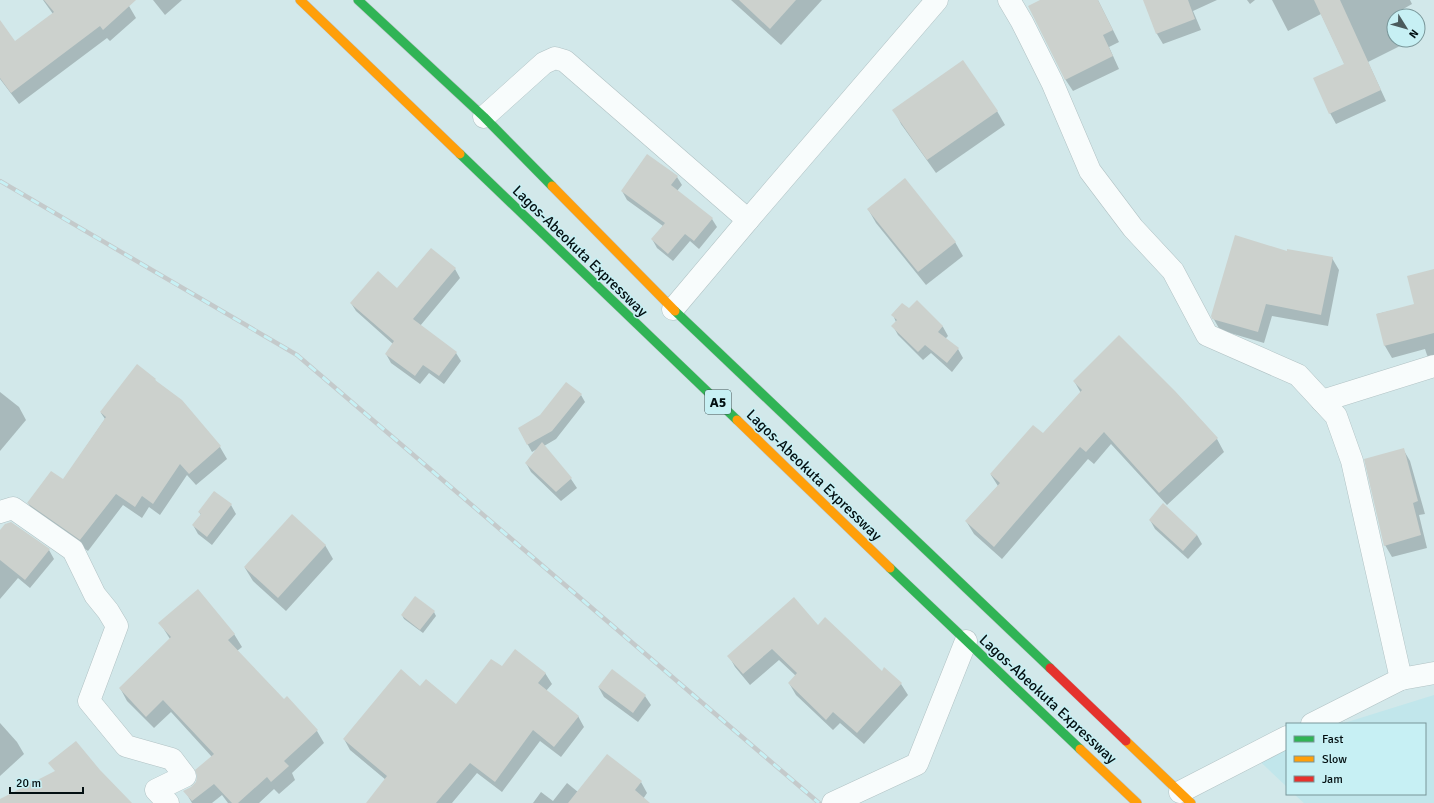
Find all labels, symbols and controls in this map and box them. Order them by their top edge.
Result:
north arrow [1386,8,1426,48]
text: N [1406,27,1421,41]
street label: Lagos-Abeokuta Expressway [509,182,651,320]
road number: A5 [705,390,731,414]
street label: Lagos-Abeokuta Expressway [743,406,885,544]
street label: Lagos-Abeokuta Expressway [976,631,1120,767]
legend [1286,723,1426,795]
text: Fast [1322,732,1343,747]
text: Slow [1322,752,1347,767]
scale bar [10,769,83,795]
text: Jam [1322,772,1343,787]
text: 20 m [16,776,41,791]

